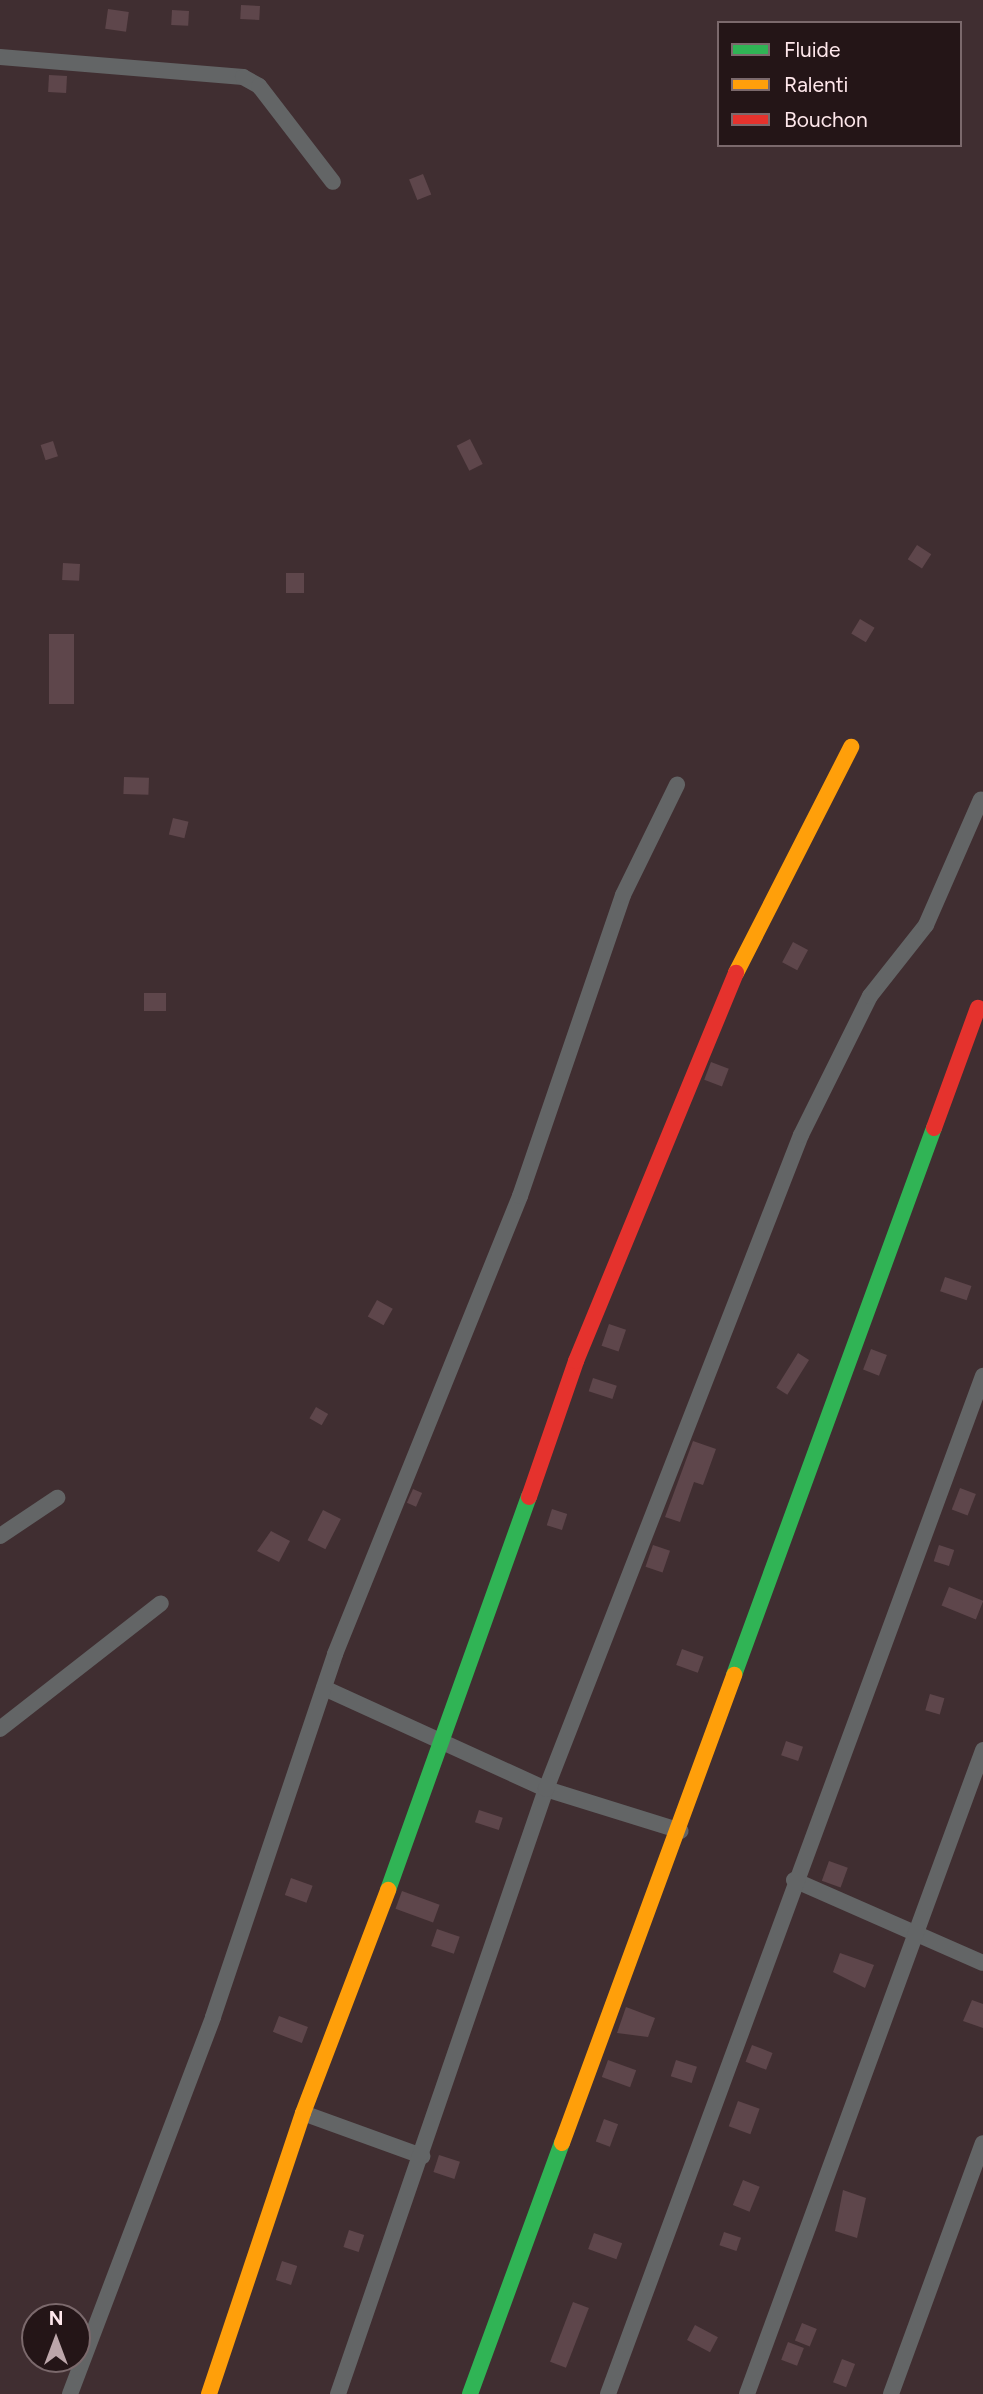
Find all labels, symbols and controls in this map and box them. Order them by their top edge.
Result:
legend [717,21,962,147]
text: Fluide [784,37,840,62]
text: Ralenti [784,72,848,97]
text: Bouchon [784,107,868,132]
north arrow [21,2303,91,2373]
text: N [49,2307,63,2330]

